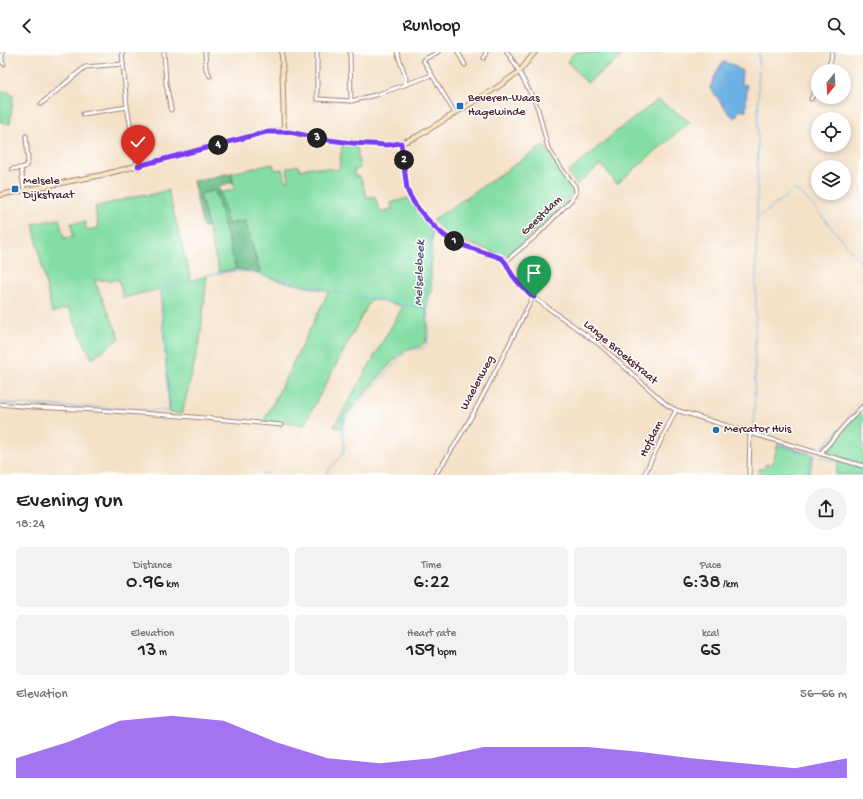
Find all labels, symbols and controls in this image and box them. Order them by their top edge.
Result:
icon: back [16,15,38,37]
icon: search [825,15,847,37]
text: Runloop [403,16,460,37]
north arrow [811,64,851,104]
map controls [811,64,851,200]
place label: Beveren-Waas Hagewinde [467,92,540,120]
marker: Beveren-Waas Hagewinde [455,101,465,111]
button: locate [811,112,851,152]
pin [121,125,155,166]
pin: 3 [307,128,327,148]
icon: check [127,131,149,153]
text: 3 [314,132,320,144]
pin: 4 [208,135,228,155]
text: 4 [215,139,221,151]
pin: 2 [394,150,414,170]
text: 2 [401,154,407,166]
button: layers [811,160,851,200]
place label: Melsele Dijkstraat [22,175,75,203]
marker: Melsele Dijkstraat [10,184,20,194]
street label: Geestdam [519,193,566,239]
pin: 1 [444,231,464,251]
text: 1 [452,235,456,247]
water label: Melselebeek [411,239,429,306]
pin [517,256,551,297]
icon: arrive [523,262,545,284]
street label: Lange Broekstraat [580,318,661,389]
street label: Waelenweg [458,353,498,413]
street label: Hofdam [637,418,667,460]
place label: Mercator Huis [724,423,792,437]
marker: Mercator Huis [711,425,721,435]
button: share [805,488,847,530]
text: Evening run [16,489,123,515]
text: 18:24 [16,517,45,532]
text: Distance [133,560,172,572]
text: Time [421,560,442,572]
text: Pace [700,560,721,572]
text: 0.96 [126,572,164,595]
text: 6:22 [413,572,450,595]
text: 6:38 [683,572,720,595]
text: km [164,579,179,591]
text: /km [720,579,738,591]
text: Elevation [131,628,174,640]
text: Heart rate [407,628,456,640]
text: kcal [702,628,719,640]
text: 13 [138,640,157,663]
text: 159 [406,640,435,663]
text: 65 [700,640,721,663]
text: m [157,647,167,659]
text: bpm [435,647,457,659]
text: Elevation [16,687,68,702]
text: 56–66 m [800,687,847,702]

